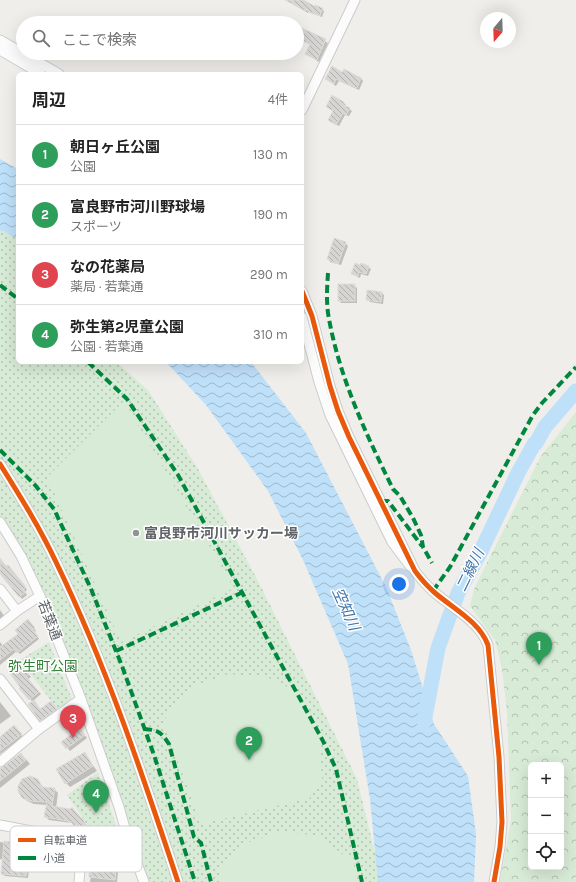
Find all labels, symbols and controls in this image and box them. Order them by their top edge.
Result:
north arrow [480,12,516,48]
search box [16,16,304,60]
icon: search [30,27,52,49]
text: ここで検索 [62,31,137,49]
text: 周辺 [32,90,66,110]
text: 4件 [268,92,288,107]
text: 朝日ヶ丘公園 [70,138,160,156]
text: 1 [43,147,47,162]
text: 130 m [253,147,288,162]
text: 公園 [70,159,96,174]
text: 富良野市河川野球場 [70,198,205,216]
text: 2 [41,207,49,222]
text: 190 m [253,207,288,222]
text: スポーツ [70,219,122,234]
text: なの花薬局 [70,258,145,276]
text: 3 [41,267,49,282]
text: 290 m [250,267,288,282]
text: 薬局 · 若葉通 [70,279,144,294]
text: 弥生第2児童公園 [70,318,184,336]
text: 4 [41,327,49,342]
text: 310 m [253,327,288,342]
text: 公園 · 若葉通 [70,339,144,354]
place label: 富良野市河川サッカー場 [144,525,298,542]
marker: 富良野市河川サッカー場 [131,528,141,538]
water label: 二線川 [452,544,489,594]
your location [389,574,409,594]
water label: 空知川 [329,585,364,635]
street label: 若葉通 [34,598,65,643]
pin: 1 [526,632,552,665]
park label: 弥生町公園 [8,658,78,675]
pin: 3 [60,705,86,738]
pin: 2 [236,727,262,760]
map controls [528,762,564,870]
button: + [528,762,564,798]
pin: 4 [83,780,109,813]
button: − [528,798,564,834]
legend [10,826,142,872]
text: 自転車道 [43,834,87,847]
button: locate [528,834,564,870]
text: 小道 [43,852,65,865]

